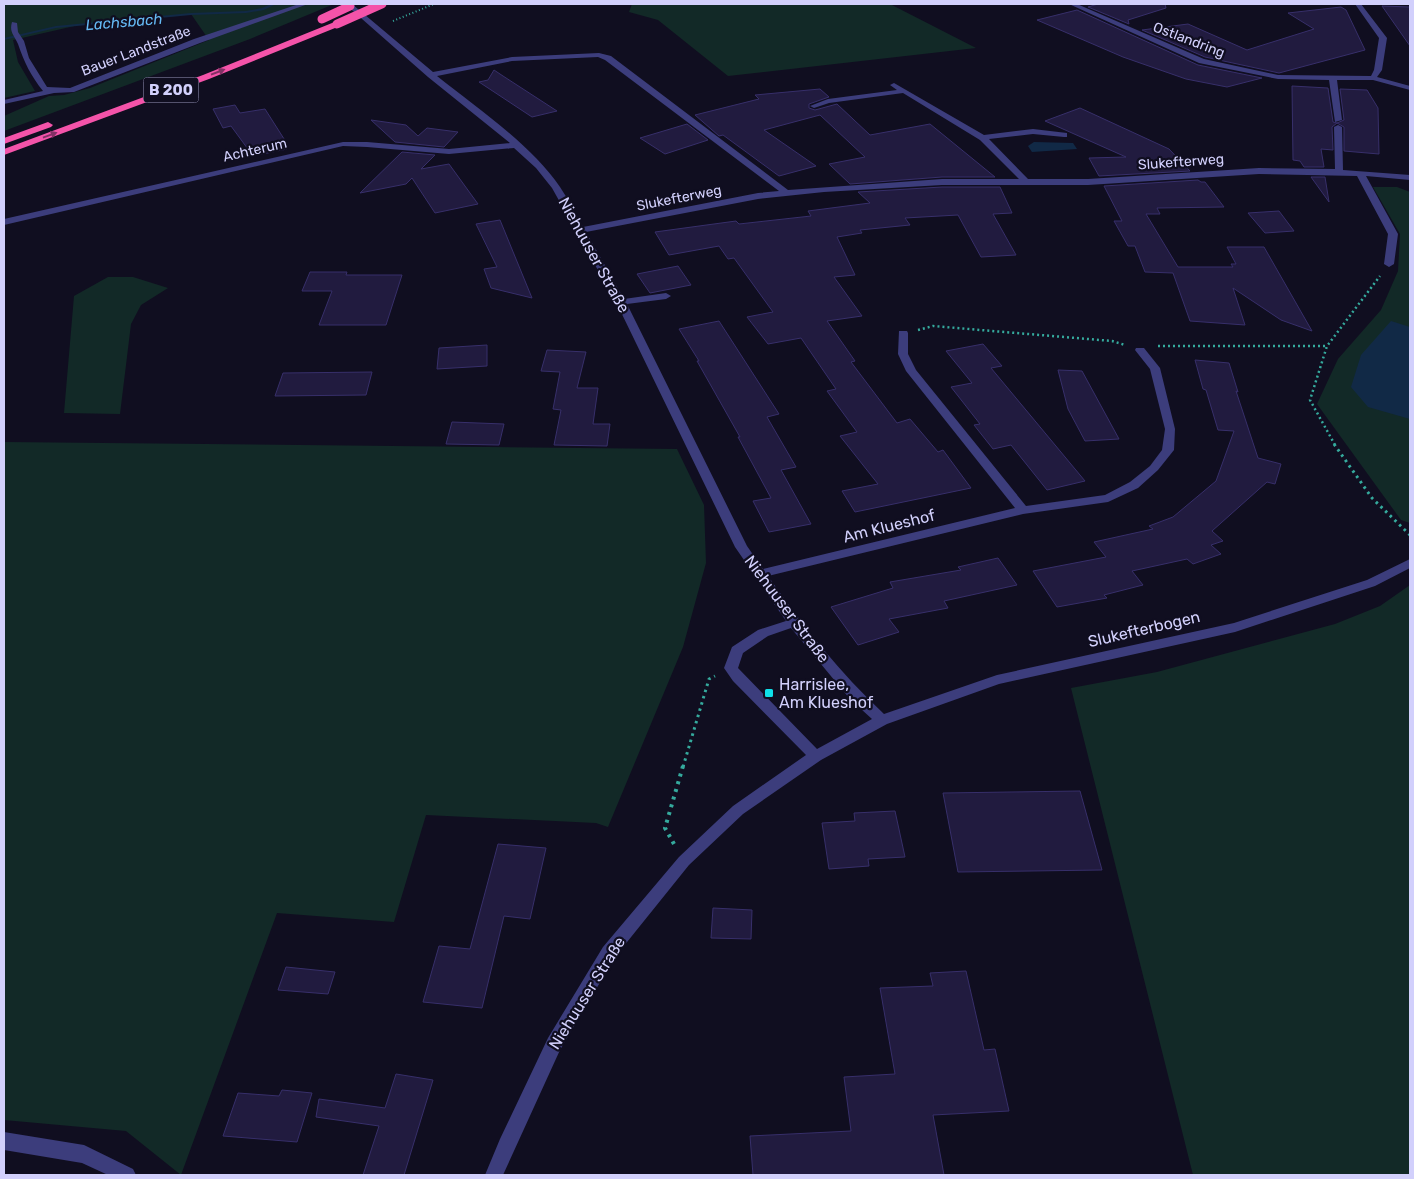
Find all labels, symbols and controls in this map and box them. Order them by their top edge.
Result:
water label: Lachsbach [85,10,163,34]
street label: Ostlandring [1151,19,1227,61]
street label: Bauer Landstraße [79,22,193,80]
one-way arrow [211,68,225,76]
road number: B 200 [144,78,198,102]
one-way arrow [42,131,57,138]
street label: Achterum [221,134,289,166]
street label: Slukefterweg [1137,151,1225,173]
street label: Slukefterweg [635,181,723,215]
street label: Niehuuser Straße [554,194,634,316]
street label: Am Klueshof [841,505,938,547]
street label: Niehuuser Straße [741,552,833,666]
street label: Slukefterbogen [1086,607,1202,651]
place label: Harrislee, Am Klueshof [779,675,874,712]
marker: Harrislee, Am Klueshof [763,687,775,699]
street label: Niehuuser Straße [545,933,629,1053]

